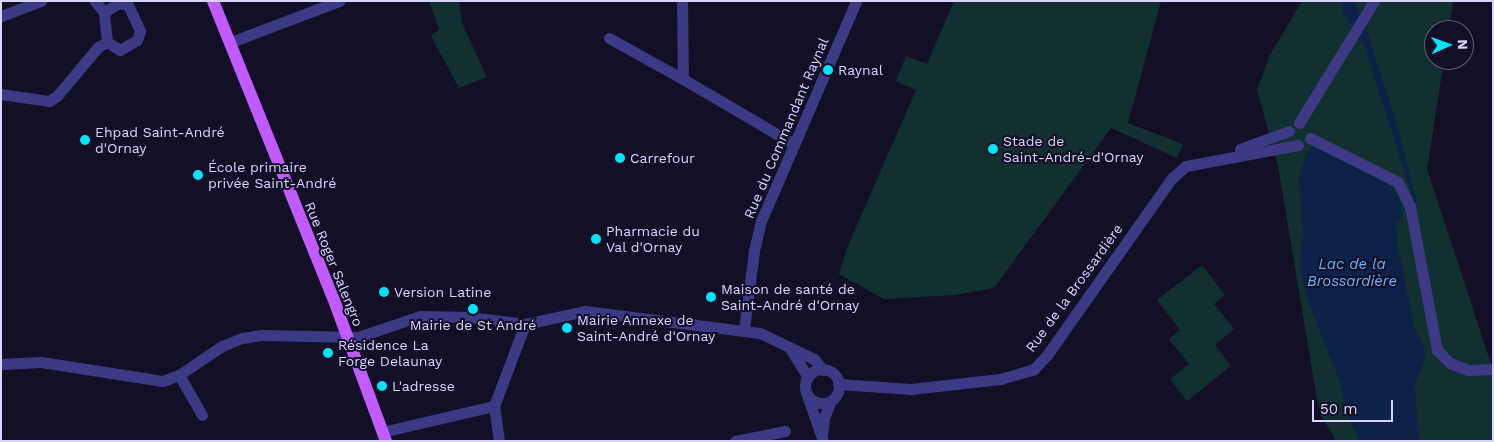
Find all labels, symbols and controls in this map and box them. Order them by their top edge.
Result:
north arrow [1424,20,1474,70]
street label: Rue du Commandant Raynal [740,35,832,221]
text: N [1455,39,1471,50]
place label: Raynal [838,62,883,78]
marker: Raynal [822,64,834,76]
place label: Ehpad Saint-André d'Ornay [95,124,225,156]
place label: Stade de Saint-André-d'Ornay [1003,133,1144,166]
marker: Ehpad Saint-André d'Ornay [79,134,91,146]
marker: Stade de Saint-André-d'Ornay [987,143,999,155]
place label: Carrefour [630,150,695,166]
marker: Carrefour [614,152,626,164]
place label: École primaire privée Saint-André [208,159,336,192]
marker: École primaire privée Saint-André [192,169,204,181]
street label: Rue Roger Salengro [301,199,367,329]
street label: Rue de la Brossardière [1022,221,1126,355]
place label: Pharmacie du Val d'Ornay [606,223,700,256]
marker: Pharmacie du Val d'Ornay [590,233,602,245]
water label: Lac de la Brossardière [1307,255,1397,290]
place label: Maison de santé de Saint-André d'Ornay [721,281,859,314]
place label: Version Latine [394,284,491,300]
marker: Version Latine [378,286,390,298]
marker: Maison de santé de Saint-André d'Ornay [705,291,717,303]
marker: Mairie de St André [467,303,479,315]
place label: Mairie Annexe de Saint-André d'Ornay [577,312,715,344]
place label: Mairie de St André [409,317,537,333]
marker: Mairie Annexe de Saint-André d'Ornay [561,322,573,334]
place label: Résidence La Forge Delaunay [338,337,442,370]
marker: Résidence La Forge Delaunay [322,347,334,359]
place label: L'adresse [392,378,455,394]
marker: L'adresse [376,380,388,392]
scale bar [1314,390,1395,422]
text: 50 m [1320,400,1357,418]

